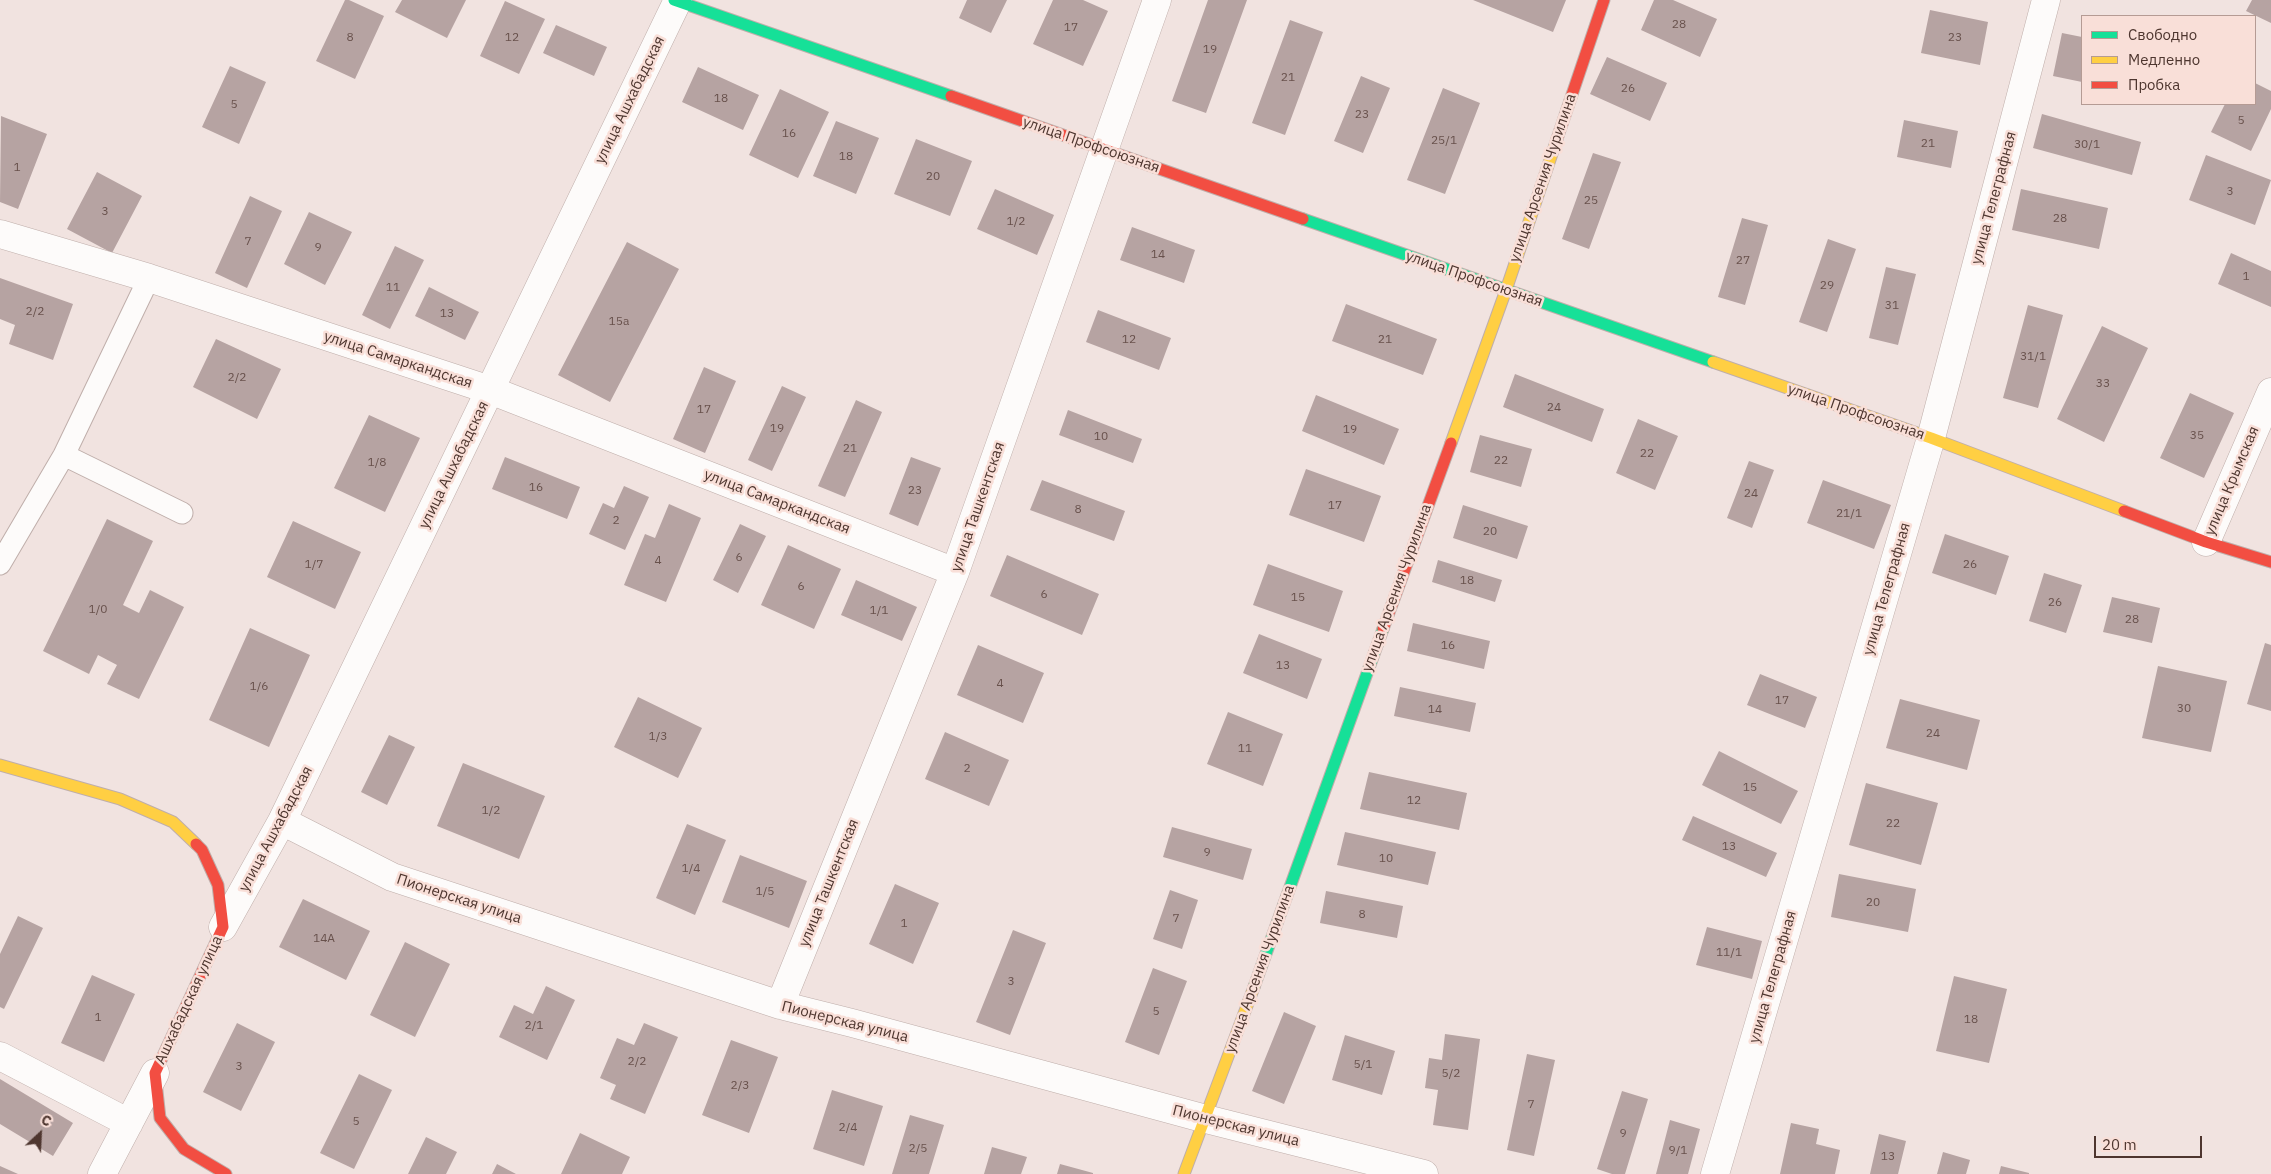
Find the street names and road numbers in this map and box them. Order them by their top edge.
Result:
street label: улица Ашхабадская [591,33,669,167]
street label: улица Арсения Чурилина [1506,91,1580,265]
street label: улица Профсоюзная [1020,113,1162,177]
street label: улица Телеграфная [1968,130,2020,266]
street label: улица Профсоюзная [1403,247,1545,311]
street label: улица Самаркандская [321,327,475,393]
street label: улица Профсоюзная [1785,380,1927,444]
street label: улица Ашхабадская [415,398,493,532]
street label: улица Крымская [2201,424,2263,538]
street label: улица Ташкентская [947,440,1009,574]
street label: улица Самаркандская [701,466,853,538]
street label: улица Арсения Чурилина [1358,502,1436,674]
street label: улица Телеграфная [1859,521,1915,657]
street label: улица Ашхабадская [235,763,317,895]
street label: улица Ташкентская [795,816,863,950]
street label: Пионерская улица [394,870,524,928]
street label: улица Арсения Чурилина [1221,883,1299,1055]
street label: улица Телеграфная [1745,909,1801,1045]
street label: Ашхабадская улица [151,933,227,1067]
street label: Пионерская улица [780,998,910,1046]
street label: Пионерская улица [1171,1102,1301,1150]

